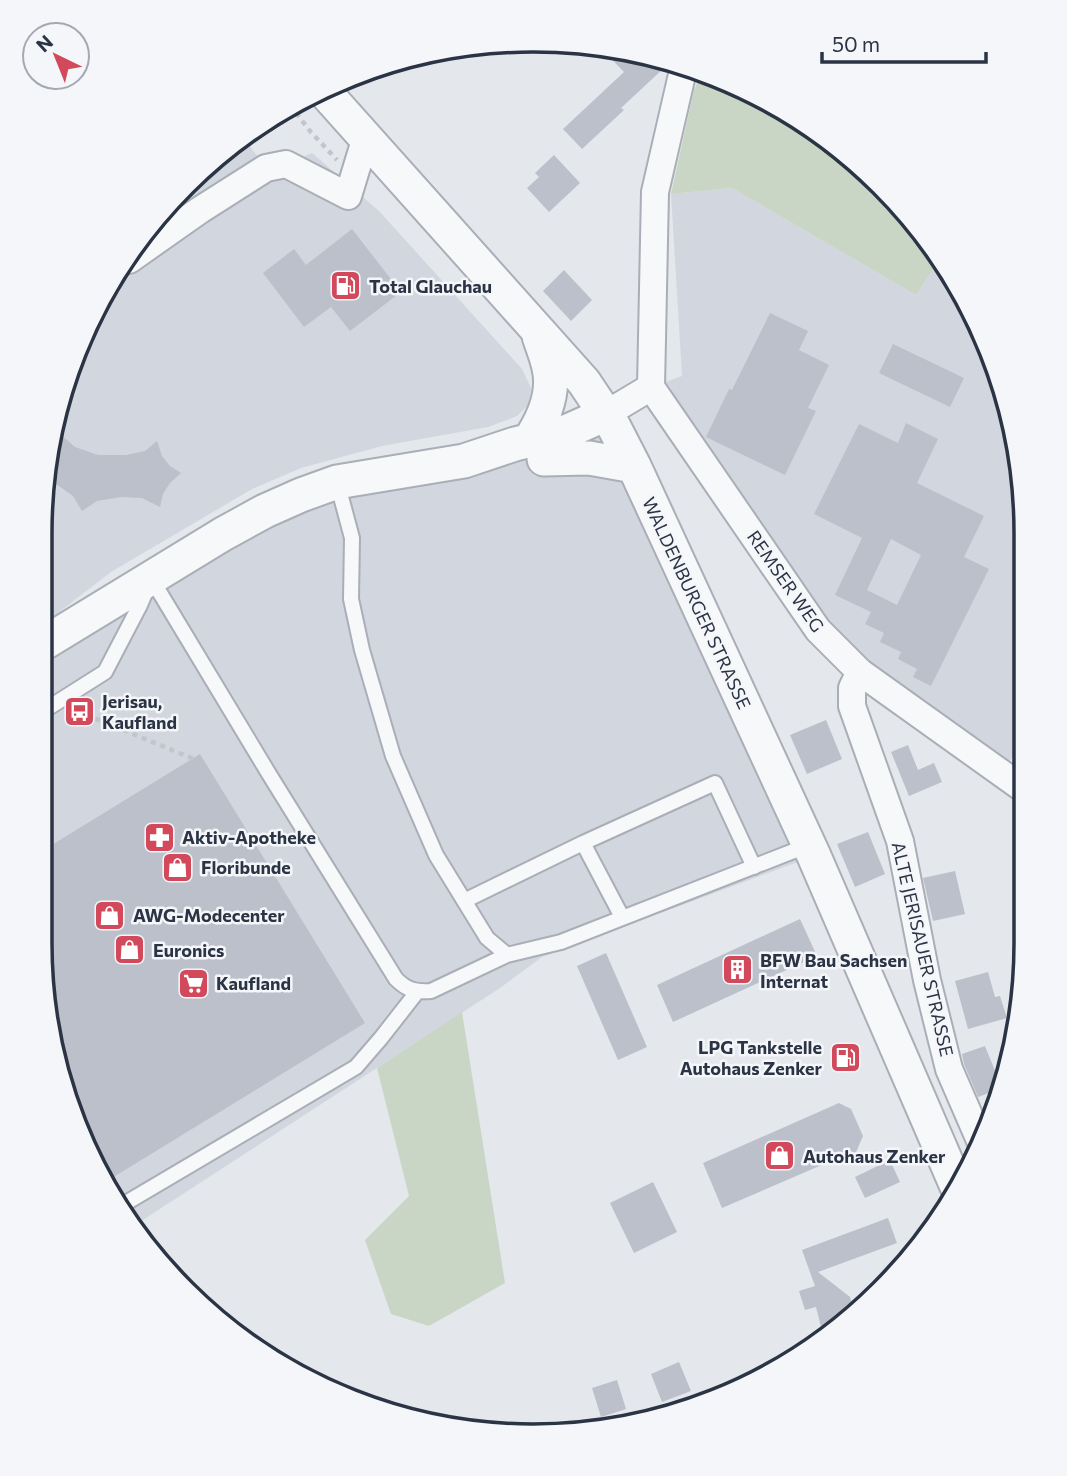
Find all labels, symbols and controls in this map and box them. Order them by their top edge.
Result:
north arrow [21,21,91,91]
scale bar [822,21,986,65]
text: N [31,30,57,56]
text: 50 m [832,31,880,56]
fuel station icon: Total Glauchau [329,269,363,303]
place label: Total Glauchau [369,275,492,297]
street label: WALDENBURGER STRASSE [638,494,756,712]
street label: REMSER WEG [743,526,829,636]
place label: Jerisau, Kaufland [102,690,177,733]
bus stop icon: Jerisau, Kaufland [62,694,96,728]
pharmacy icon: Aktiv-Apotheke [142,820,176,854]
place label: Aktiv-Apotheke [182,826,316,848]
street label: ALTE JERISAUER STRASSE [888,840,958,1058]
shop icon: Floribunde [161,850,195,884]
place label: Floribunde [201,856,291,878]
shop icon: AWG-Modecenter [93,898,127,932]
place label: AWG-Modecenter [133,904,285,926]
shop icon: Euronics [113,933,147,967]
place label: Euronics [153,939,224,961]
place label: BFW Bau Sachsen Internat [760,949,907,992]
building icon: BFW Bau Sachsen Internat [720,953,754,987]
supermarket icon: Kaufland [176,966,210,1000]
place label: Kaufland [216,972,291,994]
place label: LPG Tankstelle Autohaus Zenker [680,1036,823,1079]
fuel station icon: LPG Tankstelle Autohaus Zenker [828,1040,862,1074]
shop icon: Autohaus Zenker [763,1139,797,1173]
place label: Autohaus Zenker [803,1145,946,1167]

